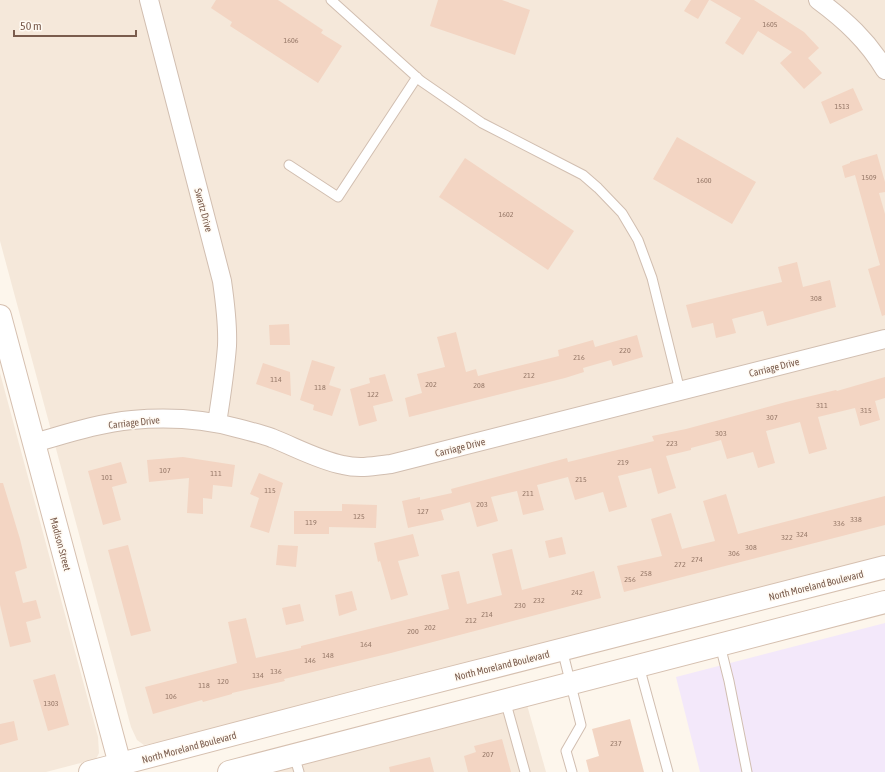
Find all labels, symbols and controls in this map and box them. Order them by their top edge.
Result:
scale bar [14,12,136,38]
text: 50 m [20,19,42,33]
house number: 1605 [762,20,778,29]
house number: 1606 [283,36,299,45]
house number: 1513 [834,102,850,111]
house number: 1509 [861,173,877,182]
house number: 1600 [696,176,712,185]
street label: Swartz Drive [192,187,215,234]
house number: 1602 [498,210,514,219]
house number: 308 [810,294,822,303]
house number: 220 [619,346,631,355]
house number: 216 [573,353,585,362]
street label: Carriage Drive [748,356,801,379]
house number: 212 [523,371,535,380]
house number: 114 [270,375,282,384]
house number: 202 [425,380,437,389]
house number: 208 [473,381,485,390]
house number: 118 [314,383,326,392]
house number: 122 [367,390,379,399]
house number: 311 [816,401,828,410]
house number: 315 [860,406,872,415]
house number: 307 [766,413,778,422]
street label: Carriage Drive [108,414,161,431]
house number: 303 [715,429,727,438]
street label: Carriage Drive [434,436,487,459]
house number: 223 [666,439,678,448]
house number: 219 [617,458,629,467]
house number: 107 [159,466,171,475]
house number: 111 [210,469,222,478]
house number: 101 [101,473,113,482]
house number: 215 [575,475,587,484]
house number: 115 [264,486,276,495]
house number: 211 [522,489,534,498]
house number: 203 [476,500,488,509]
house number: 127 [417,507,429,516]
house number: 125 [353,512,365,521]
house number: 338 [850,515,862,524]
street label: Madison Street [48,516,73,572]
house number: 119 [305,518,317,527]
house number: 336 [833,519,845,528]
house number: 324 [796,530,808,539]
house number: 322 [781,533,793,542]
house number: 308 [745,543,757,552]
house number: 306 [728,549,740,558]
house number: 274 [691,555,703,564]
house number: 272 [674,560,686,569]
street label: North Moreland Boulevard [768,568,865,603]
house number: 258 [640,569,652,578]
house number: 256 [624,575,636,584]
house number: 242 [571,588,583,597]
house number: 232 [533,596,545,605]
house number: 230 [514,601,526,610]
house number: 214 [481,610,493,619]
house number: 212 [465,616,477,625]
house number: 202 [424,623,436,632]
house number: 200 [407,627,419,636]
house number: 164 [360,640,372,649]
street label: North Moreland Boulevard [454,648,551,683]
house number: 148 [322,651,334,660]
house number: 146 [304,656,316,665]
house number: 136 [270,667,282,676]
house number: 134 [252,671,264,680]
house number: 120 [217,677,229,686]
house number: 118 [198,681,210,690]
house number: 106 [165,692,177,701]
house number: 1303 [43,699,59,708]
street label: North Moreland Boulevard [141,730,238,765]
house number: 237 [610,739,622,748]
house number: 207 [482,750,494,759]

